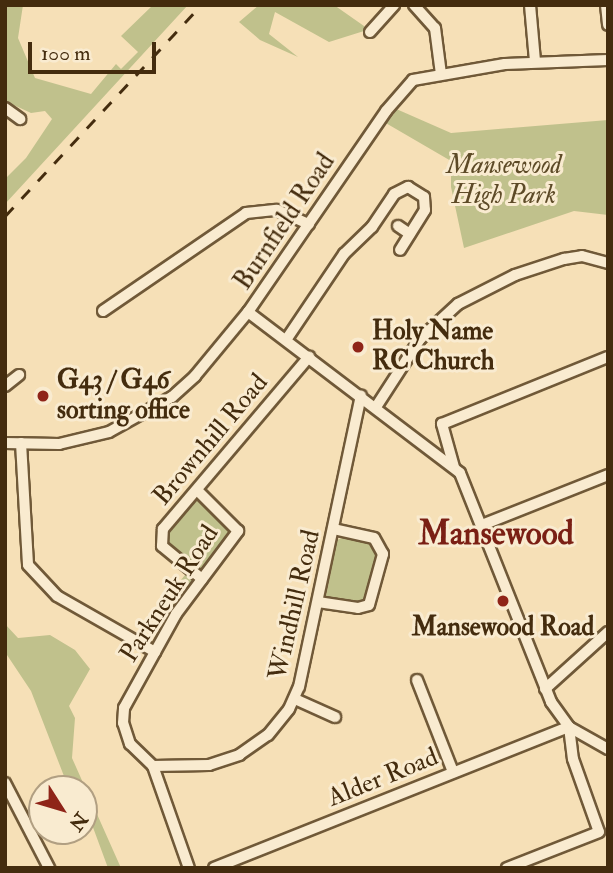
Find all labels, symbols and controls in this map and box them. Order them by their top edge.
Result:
scale bar [32,28,159,72]
text: 100 m [41,40,91,67]
street label: Burnfield Road [228,148,342,296]
park label: Mansewood High Park [446,150,562,212]
place label: Holy Name RC Church [372,316,494,378]
marker: Holy Name RC Church [350,339,366,355]
place label: G43 / G46 sorting office [57,365,190,426]
street label: Brownhill Road [147,368,275,512]
marker: G43 / G46 sorting office [35,388,51,404]
district label: Mansewood [418,514,574,554]
street label: Parkneuk Road [114,520,226,668]
street label: Windhill Road [263,527,327,683]
marker: Mansewood Road [495,593,511,609]
place label: Mansewood Road [412,612,594,644]
street label: Alder Road [323,742,443,814]
north arrow [28,775,98,845]
text: N [63,807,93,835]

